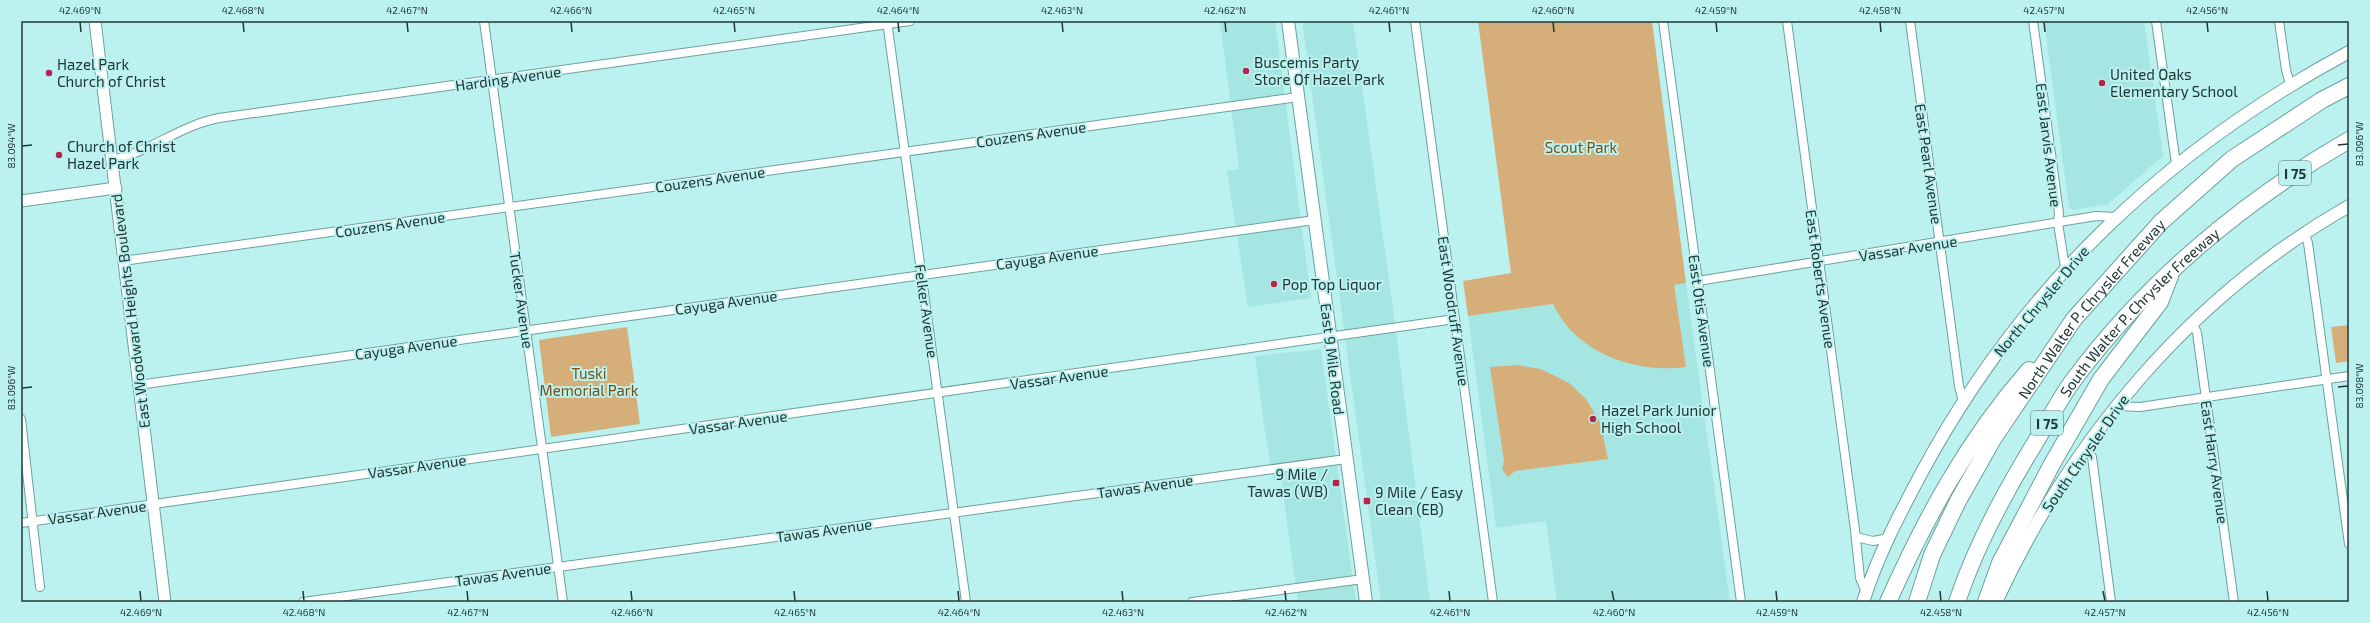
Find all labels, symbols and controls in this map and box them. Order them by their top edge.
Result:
text: 42.469°N [59,4,101,16]
text: 42.468°N [222,4,264,16]
text: 42.467°N [386,4,428,16]
text: 42.466°N [550,4,592,16]
text: 42.465°N [713,4,755,16]
text: 42.464°N [877,4,919,16]
text: 42.463°N [1041,4,1083,16]
text: 42.462°N [1204,4,1246,16]
text: 42.461°N [1369,4,1409,16]
text: 42.460°N [1532,4,1574,16]
text: 42.459°N [1695,4,1737,16]
text: 42.458°N [1859,4,1901,16]
text: 42.457°N [2023,4,2065,16]
text: 42.456°N [2186,4,2228,16]
place label: Buscemis Party Store Of Hazel Park [1254,53,1385,88]
place label: Hazel Park Church of Christ [57,55,166,90]
street label: Harding Avenue [454,62,562,94]
place label: United Oaks Elementary School [2110,65,2238,100]
marker: Buscemis Party Store Of Hazel Park [1241,66,1251,76]
marker: Hazel Park Church of Christ [44,68,54,78]
marker: United Oaks Elementary School [2097,78,2107,88]
street label: East Jarvis Avenue [2032,82,2066,208]
street label: East Pearl Avenue [1912,102,1946,226]
street label: Couzens Avenue [975,117,1087,151]
text: 83.096°W [2353,121,2365,166]
text: 83.094°W [5,123,17,168]
place label: Church of Christ Hazel Park [67,137,176,172]
park label: Scout Park [1545,138,1618,156]
marker: Church of Christ Hazel Park [54,150,64,160]
road number: I 75 [2279,161,2311,185]
street label: Couzens Avenue [654,162,766,196]
street label: East Woodward Heights Boulevard [107,193,153,429]
street label: Couzens Avenue [334,207,446,241]
street label: East Roberts Avenue [1802,208,1840,350]
street label: North Walter P. Chrysler Freeway [2014,215,2169,402]
street label: South Walter P. Chrysler Freeway [2056,224,2223,400]
street label: Vassar Avenue [1858,231,1958,265]
street label: East Woodruff Avenue [1435,235,1473,387]
street label: Cayuga Avenue [995,241,1099,273]
street label: North Chrysler Drive [1989,242,2093,360]
street label: Tucker Avenue [506,250,538,350]
street label: East Otis Avenue [1685,253,1719,369]
street label: Felker Avenue [911,263,943,359]
place label: Pop Top Liquor [1282,275,1382,293]
marker: Pop Top Liquor [1269,279,1279,289]
street label: Cayuga Avenue [674,286,778,318]
street label: East 9 Mile Road [1317,302,1349,416]
street label: Cayuga Avenue [354,331,458,363]
street label: Vassar Avenue [1009,361,1109,393]
text: 83.098°W [2353,363,2365,408]
park label: Tuski Memorial Park [540,364,639,399]
text: 83.096°W [5,365,17,410]
street label: South Chrysler Drive [2038,391,2132,515]
street label: East Harry Avenue [2197,399,2233,525]
place label: Hazel Park Junior High School [1601,401,1717,436]
street label: Vassar Avenue [688,406,788,438]
road number: I 75 [2031,411,2063,435]
marker: Hazel Park Junior High School [1588,414,1598,424]
street label: Vassar Avenue [367,450,467,482]
place label: 9 Mile / Tawas (WB) [1247,465,1328,500]
street label: Tawas Avenue [1096,470,1194,502]
marker: 9 Mile / Tawas (WB) [1331,478,1341,488]
place label: 9 Mile / Easy Clean (EB) [1375,483,1463,518]
street label: Vassar Avenue [47,496,147,528]
marker: 9 Mile / Easy Clean (EB) [1362,496,1372,506]
street label: Tawas Avenue [775,514,873,546]
street label: Tawas Avenue [454,558,552,590]
text: 42.469°N [120,606,162,618]
text: 42.468°N [283,606,325,618]
text: 42.467°N [447,606,489,618]
text: 42.466°N [611,606,653,618]
text: 42.465°N [774,606,816,618]
text: 42.464°N [938,606,980,618]
text: 42.463°N [1102,606,1144,618]
text: 42.462°N [1265,606,1307,618]
text: 42.461°N [1430,606,1470,618]
text: 42.460°N [1593,606,1635,618]
text: 42.459°N [1756,606,1798,618]
text: 42.458°N [1920,606,1962,618]
text: 42.457°N [2084,606,2126,618]
text: 42.456°N [2247,606,2289,618]

